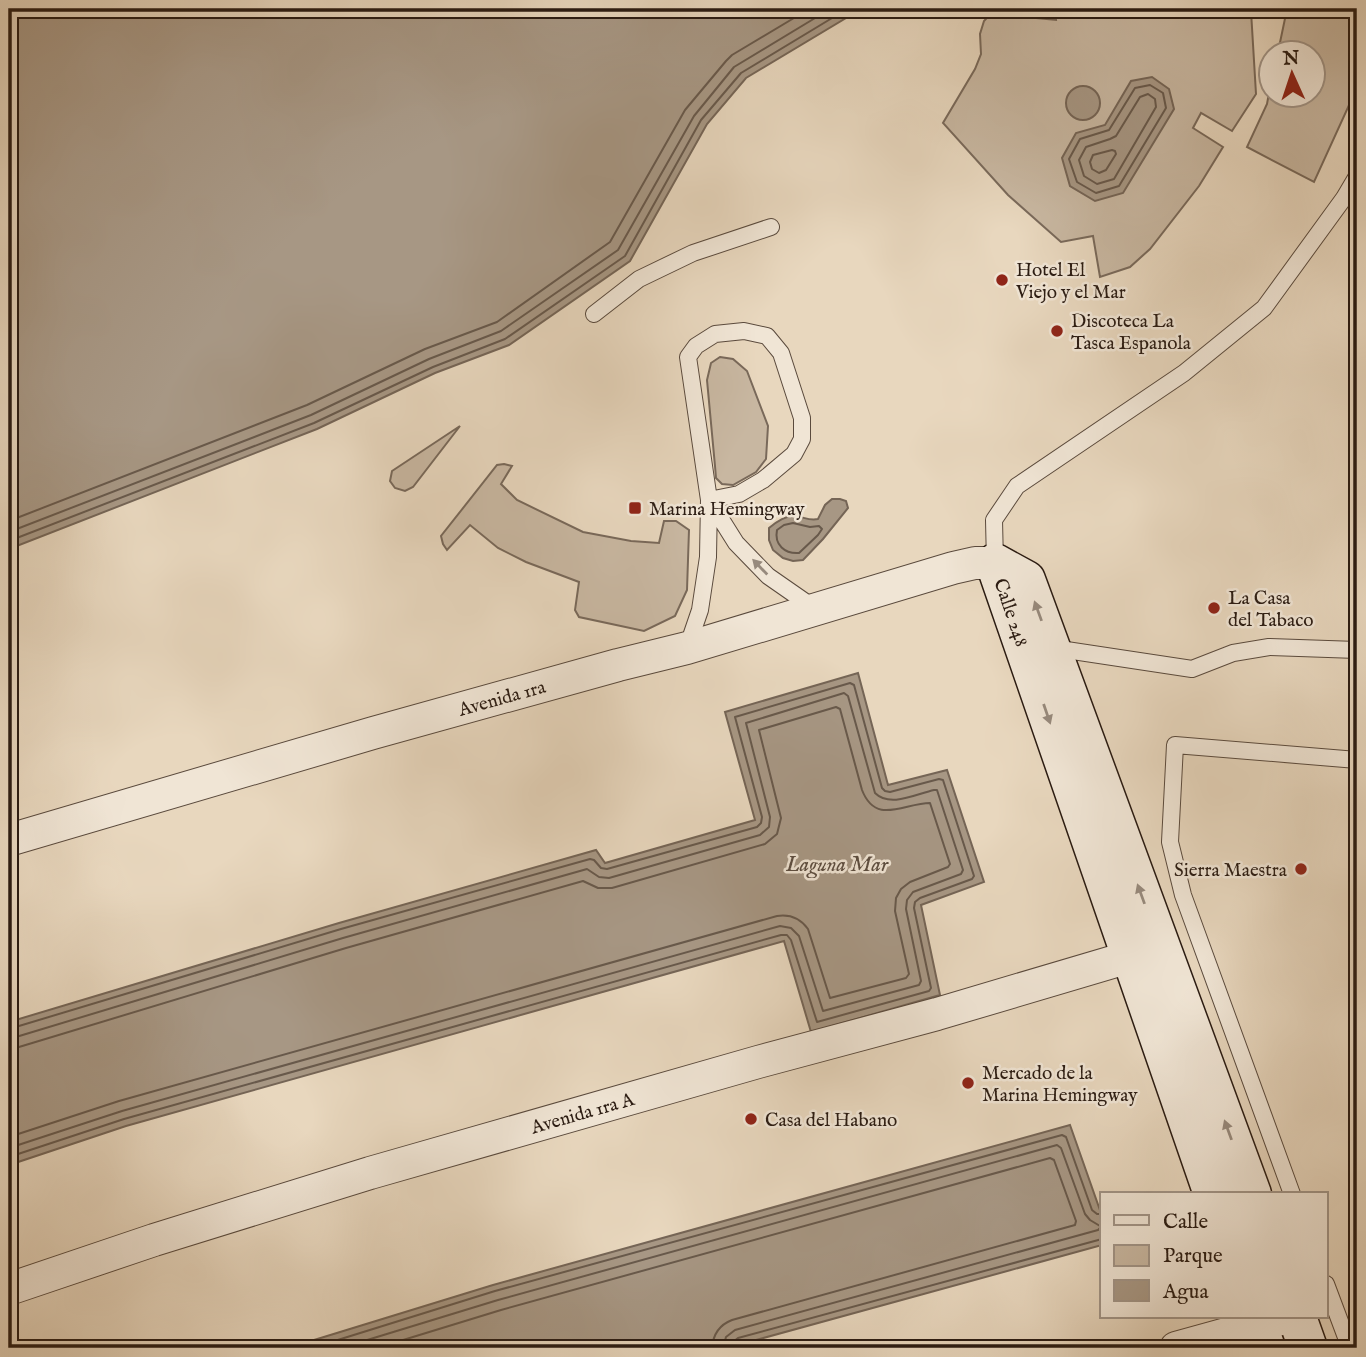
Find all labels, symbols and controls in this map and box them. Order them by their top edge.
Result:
north arrow [1258,38,1328,108]
text: N [1281,47,1301,71]
place label: Hotel El Viejo y el Mar [1015,259,1126,305]
marker: Hotel El Viejo y el Mar [994,272,1010,288]
place label: Discoteca La Tasca Espanola [1071,310,1192,356]
marker: Discoteca La Tasca Espanola [1049,323,1065,339]
place label: Marina Hemingway [649,498,805,522]
marker: Marina Hemingway [627,500,643,516]
one-way arrow [752,559,769,576]
street label: Calle 248 [987,575,1033,650]
place label: La Casa del Tabaco [1228,587,1314,633]
marker: La Casa del Tabaco [1206,600,1222,616]
one-way arrow [1032,601,1043,622]
street label: Avenida 1ra [455,675,549,723]
one-way arrow [1042,703,1053,724]
water label: Laguna Mar [785,852,889,879]
place label: Sierra Maestra [1174,859,1288,883]
marker: Sierra Maestra [1293,861,1309,877]
one-way arrow [1136,883,1147,904]
place label: Mercado de la Marina Hemingway [982,1062,1138,1108]
marker: Mercado de la Marina Hemingway [960,1075,976,1091]
street label: Avenida 1ra A [527,1088,638,1141]
place label: Casa del Habano [765,1109,897,1133]
marker: Casa del Habano [743,1111,759,1127]
one-way arrow [1223,1120,1234,1141]
legend [1100,1192,1328,1318]
text: Calle [1163,1209,1208,1236]
text: Parque [1163,1243,1223,1270]
text: Agua [1162,1279,1209,1306]

